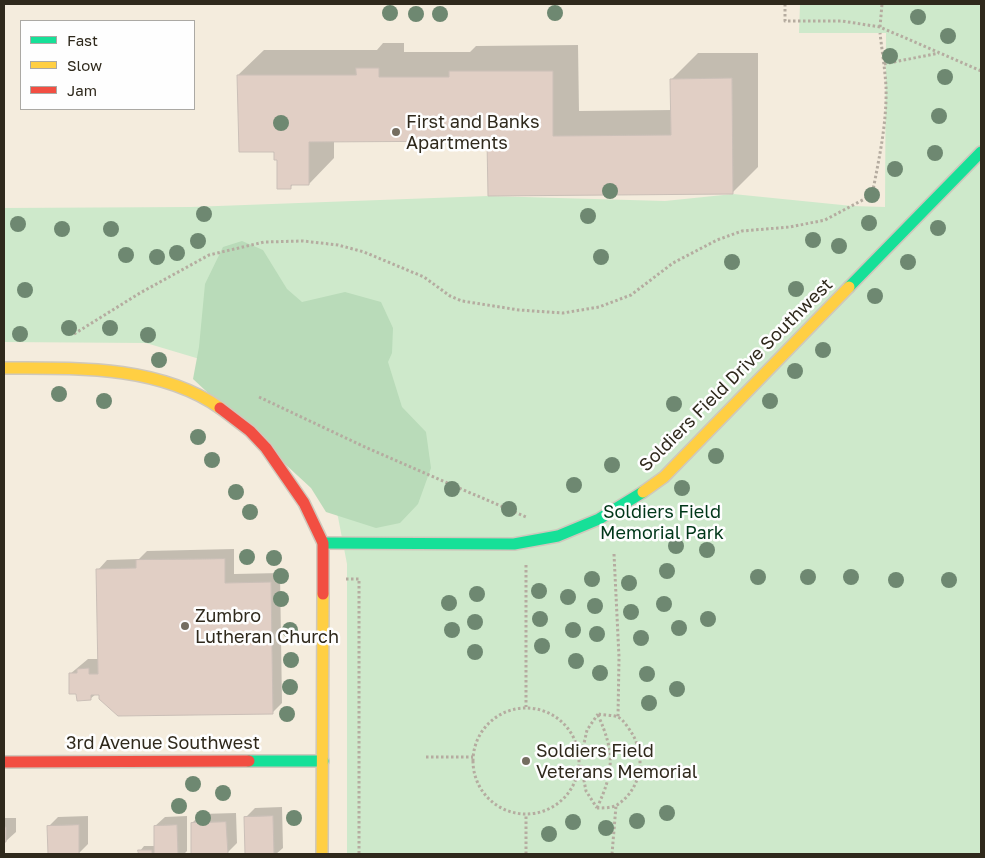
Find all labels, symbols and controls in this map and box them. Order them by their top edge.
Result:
legend [20,20,195,110]
text: Fast [67,31,98,49]
text: Slow [67,56,102,74]
text: Jam [67,81,97,99]
place label: First and Banks Apartments [406,111,540,154]
marker: First and Banks Apartments [390,126,402,138]
street label: Soldiers Field Drive Southwest [635,274,837,476]
park label: Soldiers Field Memorial Park [600,501,724,544]
place label: Zumbro Lutheran Church [195,605,339,648]
marker: Zumbro Lutheran Church [179,620,191,632]
street label: 3rd Avenue Southwest [66,732,260,754]
place label: Soldiers Field Veterans Memorial [536,740,698,782]
marker: Soldiers Field Veterans Memorial [520,755,532,767]

